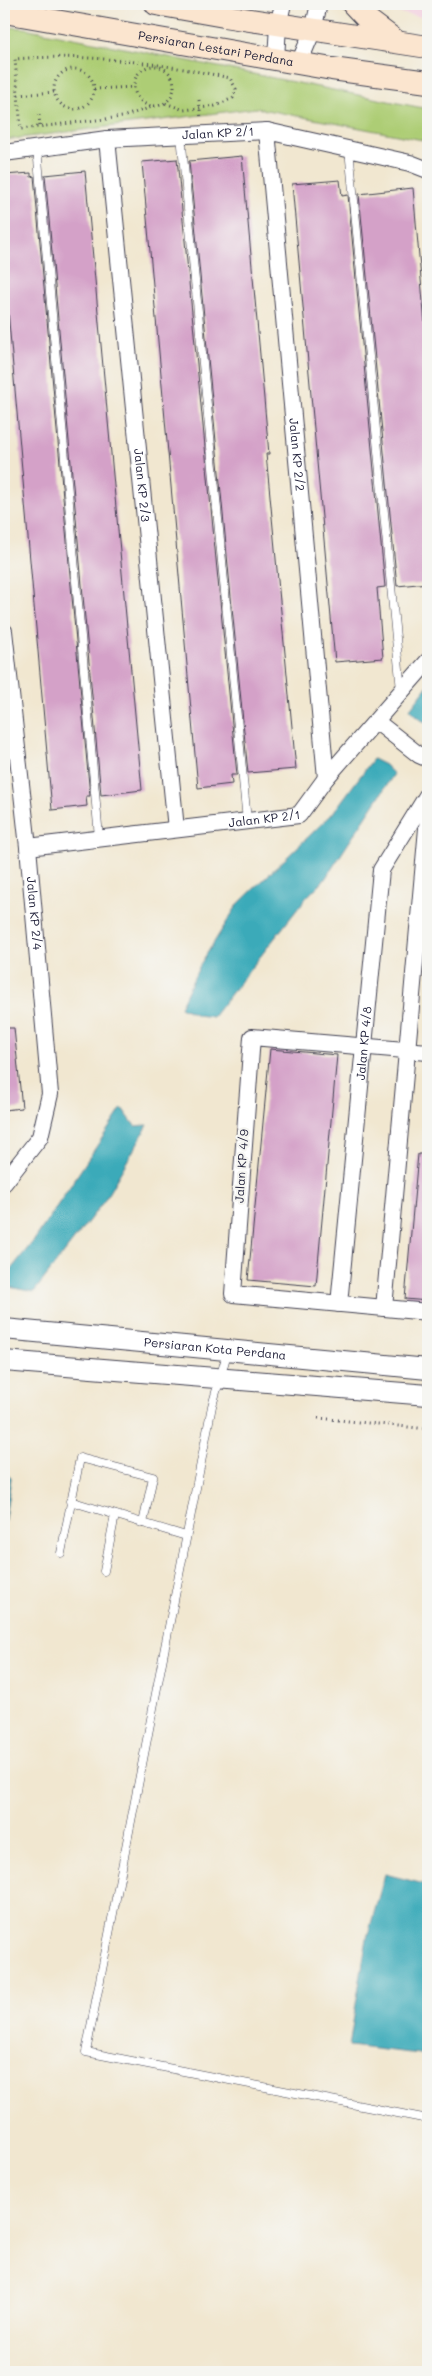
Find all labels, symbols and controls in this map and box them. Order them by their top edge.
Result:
street label: Persiaran Lestari Perdana [137,26,295,69]
street label: Jalan KP 2/1 [182,123,254,142]
street label: Jalan KP 2/2 [286,417,309,492]
street label: Jalan KP 2/3 [131,448,154,523]
street label: Jalan KP 2/1 [228,806,301,830]
street label: Jalan KP 2/4 [24,876,46,951]
street label: Jalan KP 4/8 [352,1005,375,1081]
street label: Jalan KP 4/9 [230,1128,252,1203]
street label: Persiaran Kota Perdana [143,1333,287,1363]

